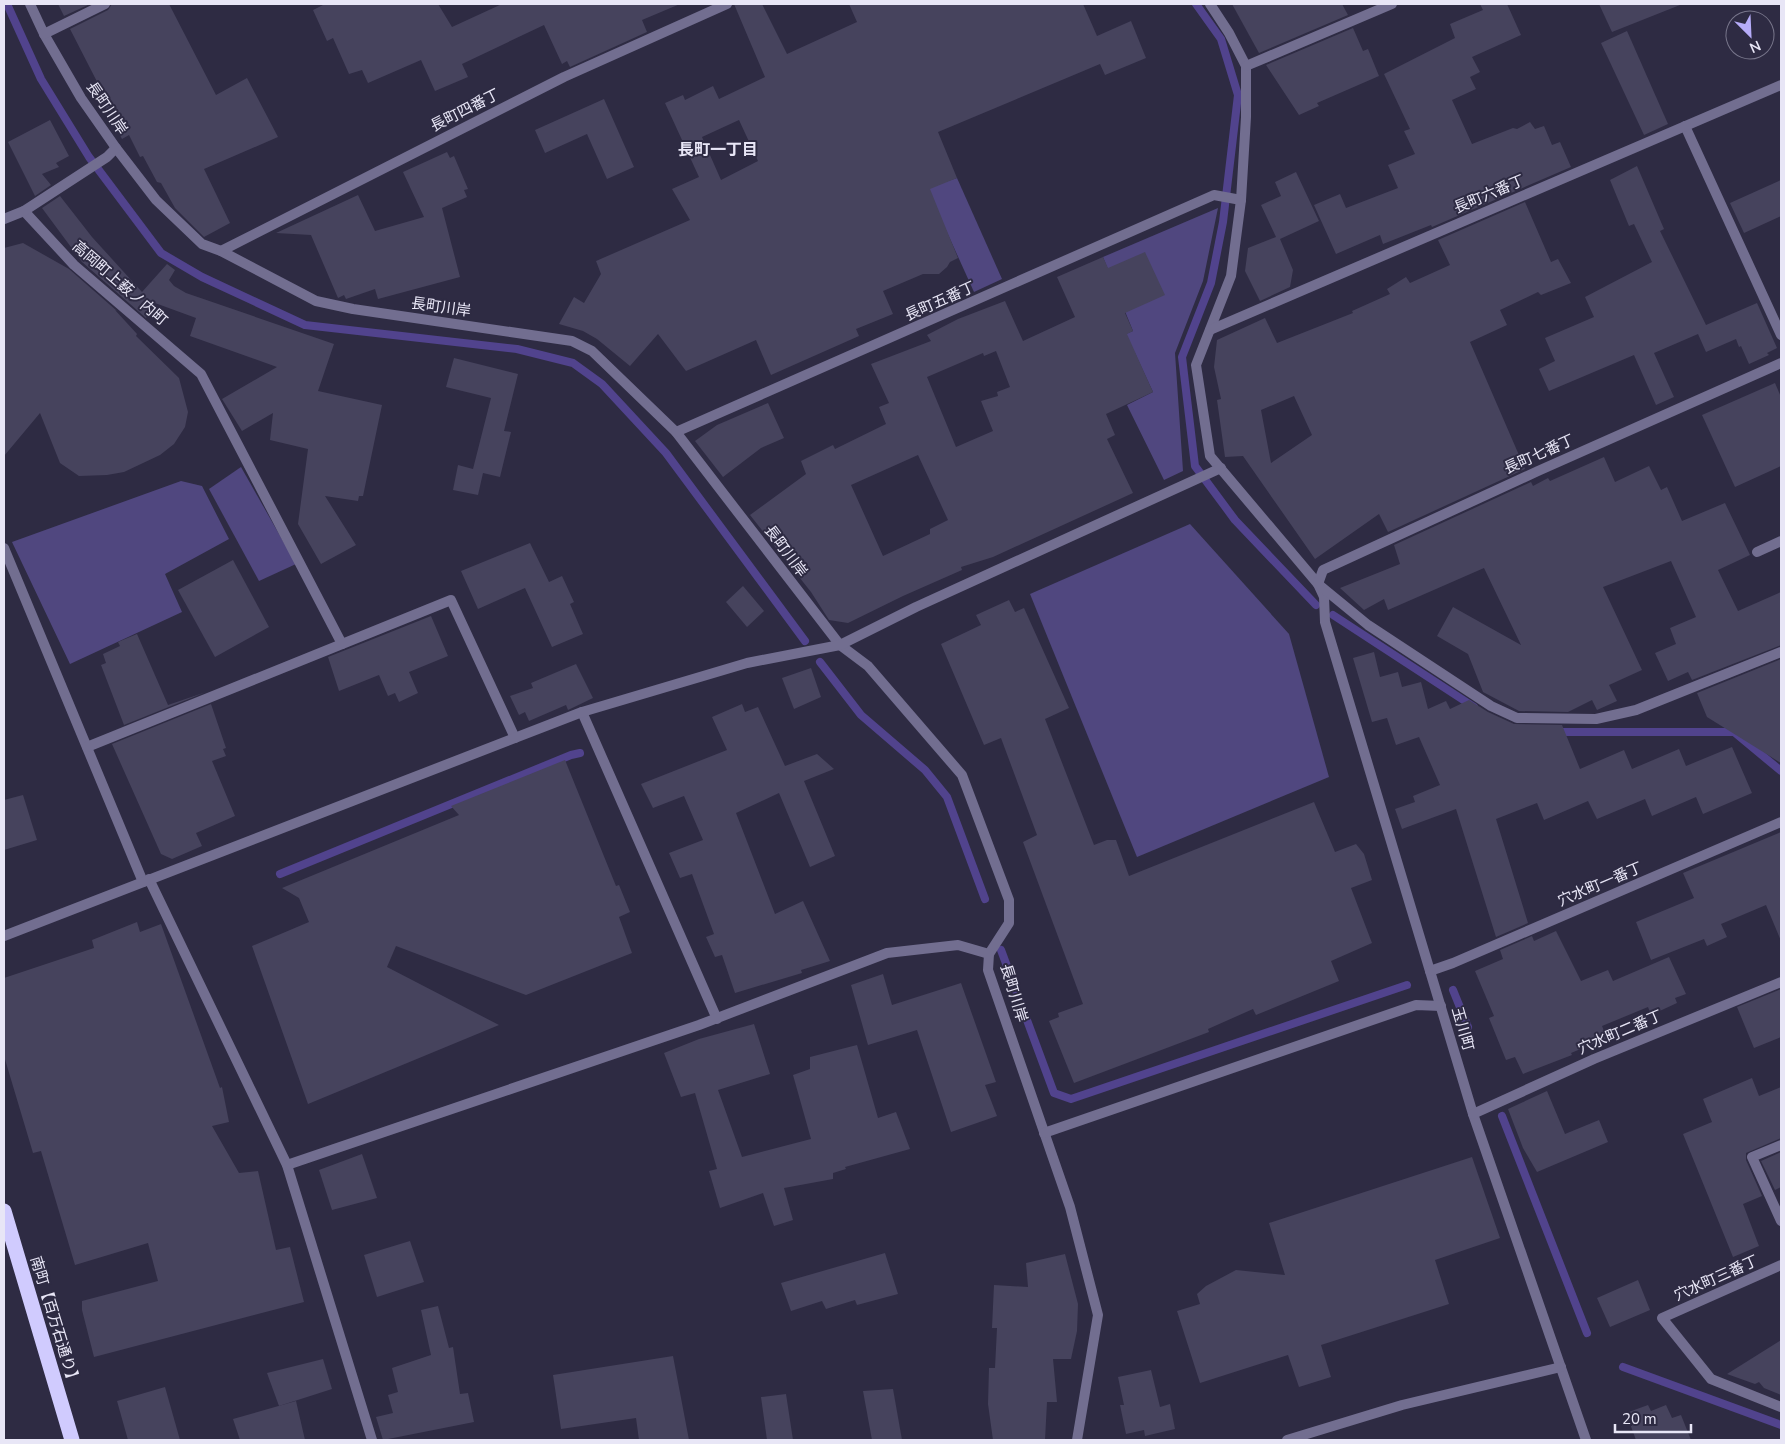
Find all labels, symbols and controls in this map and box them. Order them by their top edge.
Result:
north arrow [1725,10,1775,60]
text: N [1746,36,1764,57]
street label: 長町川岸 [82,78,132,138]
street label: 長町四番丁 [427,84,503,136]
district label: 長町一丁目 [678,139,758,161]
street label: 長町六番丁 [1451,170,1527,218]
street label: 高岡町上薮ノ内町 [68,236,172,330]
street label: 長町五番丁 [902,277,978,325]
street label: 長町川岸 [410,293,472,321]
street label: 長町七番丁 [1501,430,1577,478]
street label: 長町川岸 [760,521,812,581]
street label: 穴水町一番丁 [1555,857,1645,911]
street label: 長町川岸 [996,961,1032,1025]
street label: 玉川町 [1447,1005,1479,1053]
street label: 穴水町二番丁 [1575,1005,1665,1059]
street label: 穴水町三番丁 [1671,1251,1761,1305]
street label: 南町【百万石通り】 [26,1254,84,1388]
scale bar [1615,1402,1691,1434]
text: 20 m [1622,1409,1657,1429]

